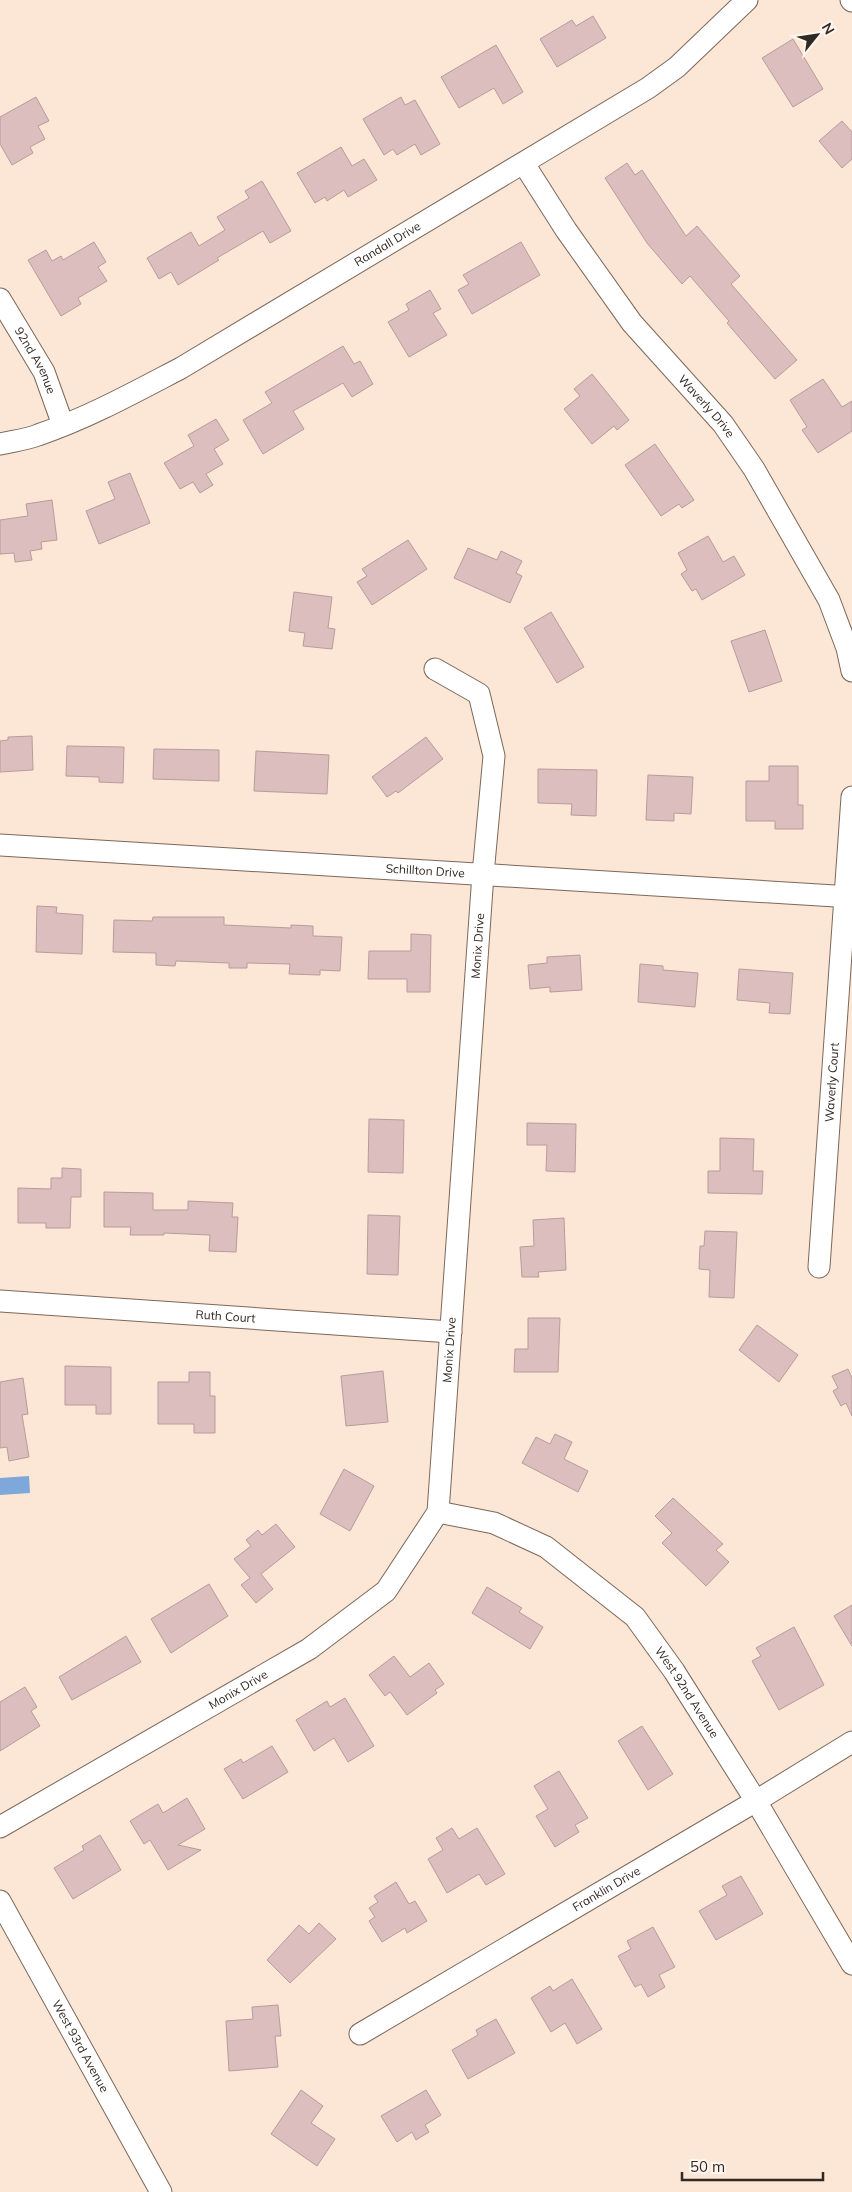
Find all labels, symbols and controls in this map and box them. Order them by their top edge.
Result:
north arrow [792,10,842,60]
text: N [818,19,839,38]
street label: Randall Drive [351,218,423,269]
street label: 92nd Avenue [12,324,59,396]
street label: Waverly Drive [675,372,738,440]
street label: Schillton Drive [385,861,465,880]
street label: Monix Drive [468,913,487,979]
street label: Waverly Court [821,1042,842,1123]
street label: Ruth Court [195,1306,256,1326]
street label: Monix Drive [439,1317,459,1383]
street label: West 92nd Avenue [652,1643,722,1741]
street label: Monix Drive [206,1666,270,1712]
street label: Franklin Drive [570,1863,643,1914]
street label: West 93rd Avenue [49,1997,112,2095]
scale bar [682,2150,823,2182]
text: 50 m [690,2157,725,2176]

